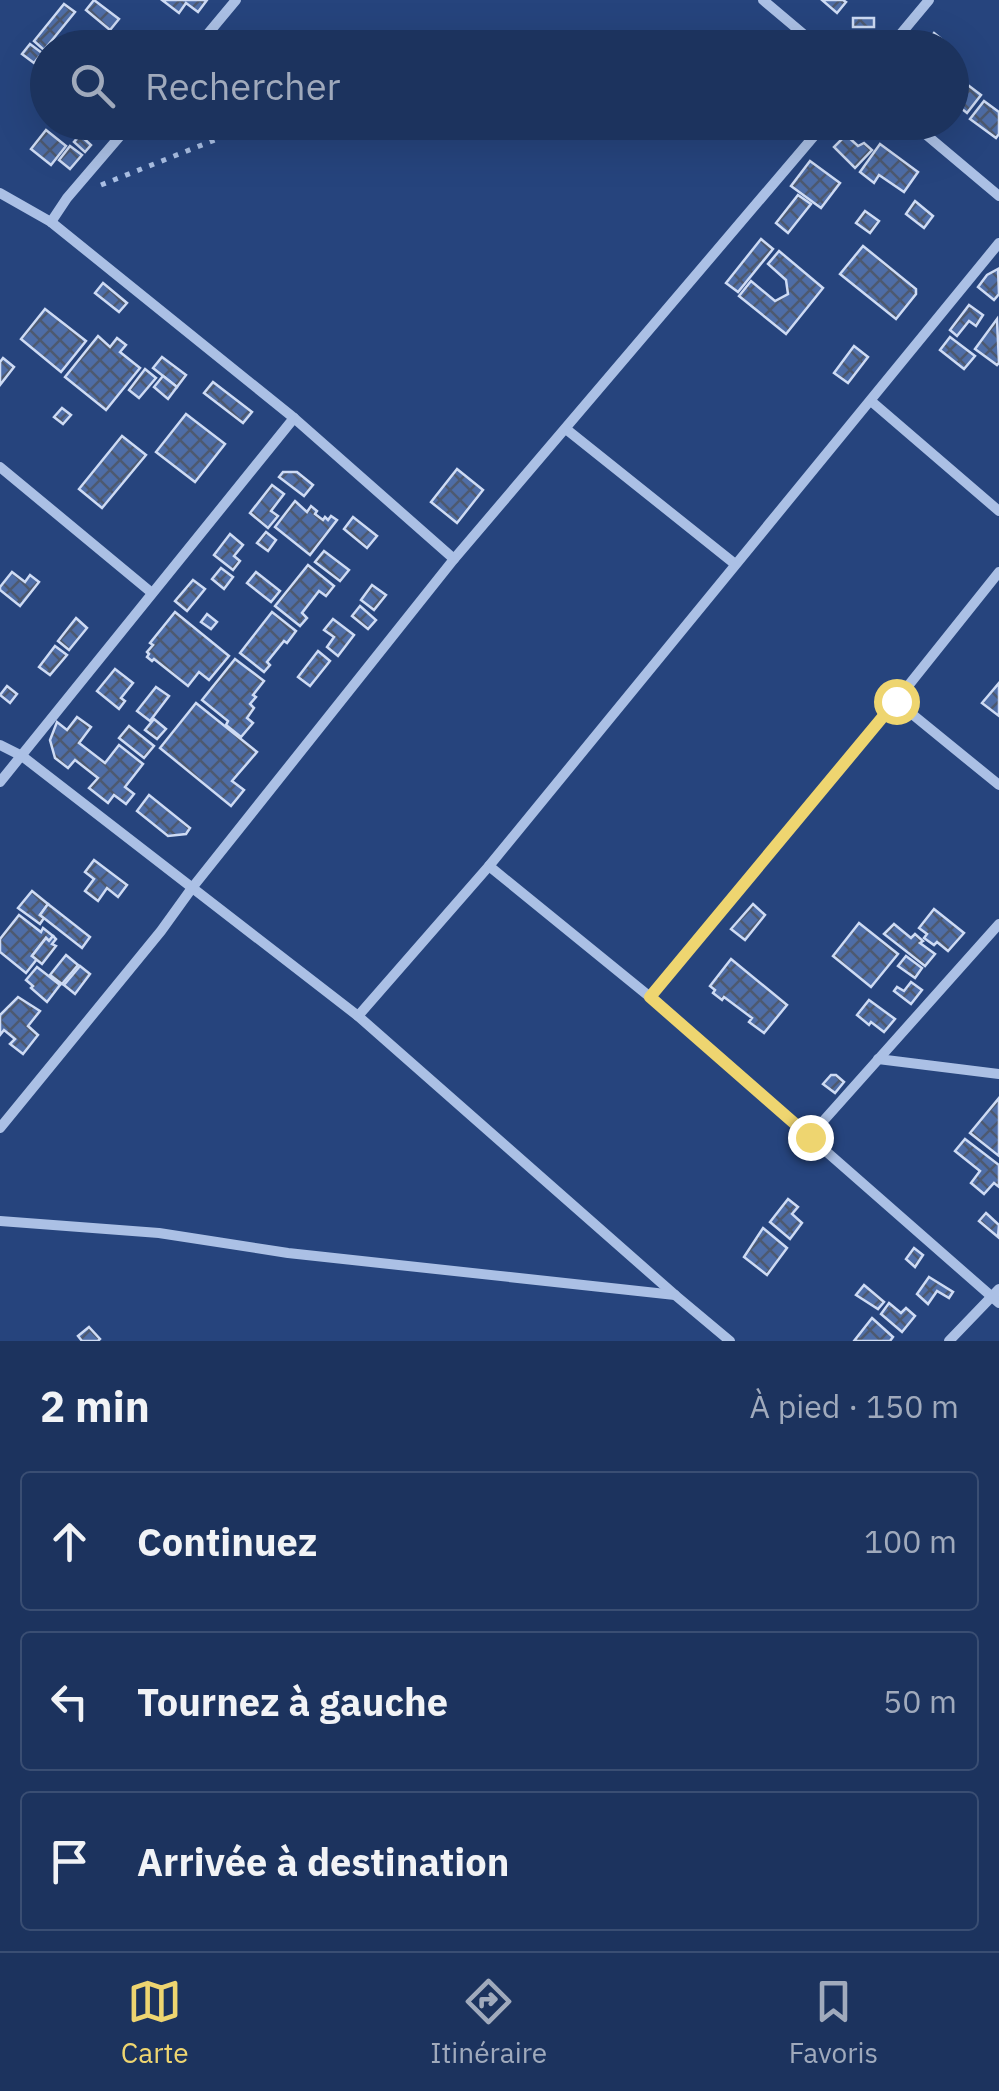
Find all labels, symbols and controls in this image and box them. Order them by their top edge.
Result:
search box [30,30,969,140]
icon: search [65,58,120,113]
text: Rechercher [145,61,340,110]
route start [874,679,920,725]
route end [788,1115,834,1161]
text: 2 min [40,1379,150,1434]
text: À pied · 150 m [750,1385,959,1427]
icon: ahead [42,1514,97,1569]
text: Continuez [137,1517,317,1566]
text: 100 m [864,1520,957,1562]
icon: left [42,1674,97,1729]
text: Tournez à gauche [137,1677,448,1726]
text: 50 m [883,1680,957,1722]
icon: arrive [42,1834,97,1889]
text: Arrivée à destination [137,1837,509,1886]
tab: Carte [121,1974,189,2071]
tab: Itinéraire [430,1974,547,2071]
tab: Favoris [789,1974,878,2071]

